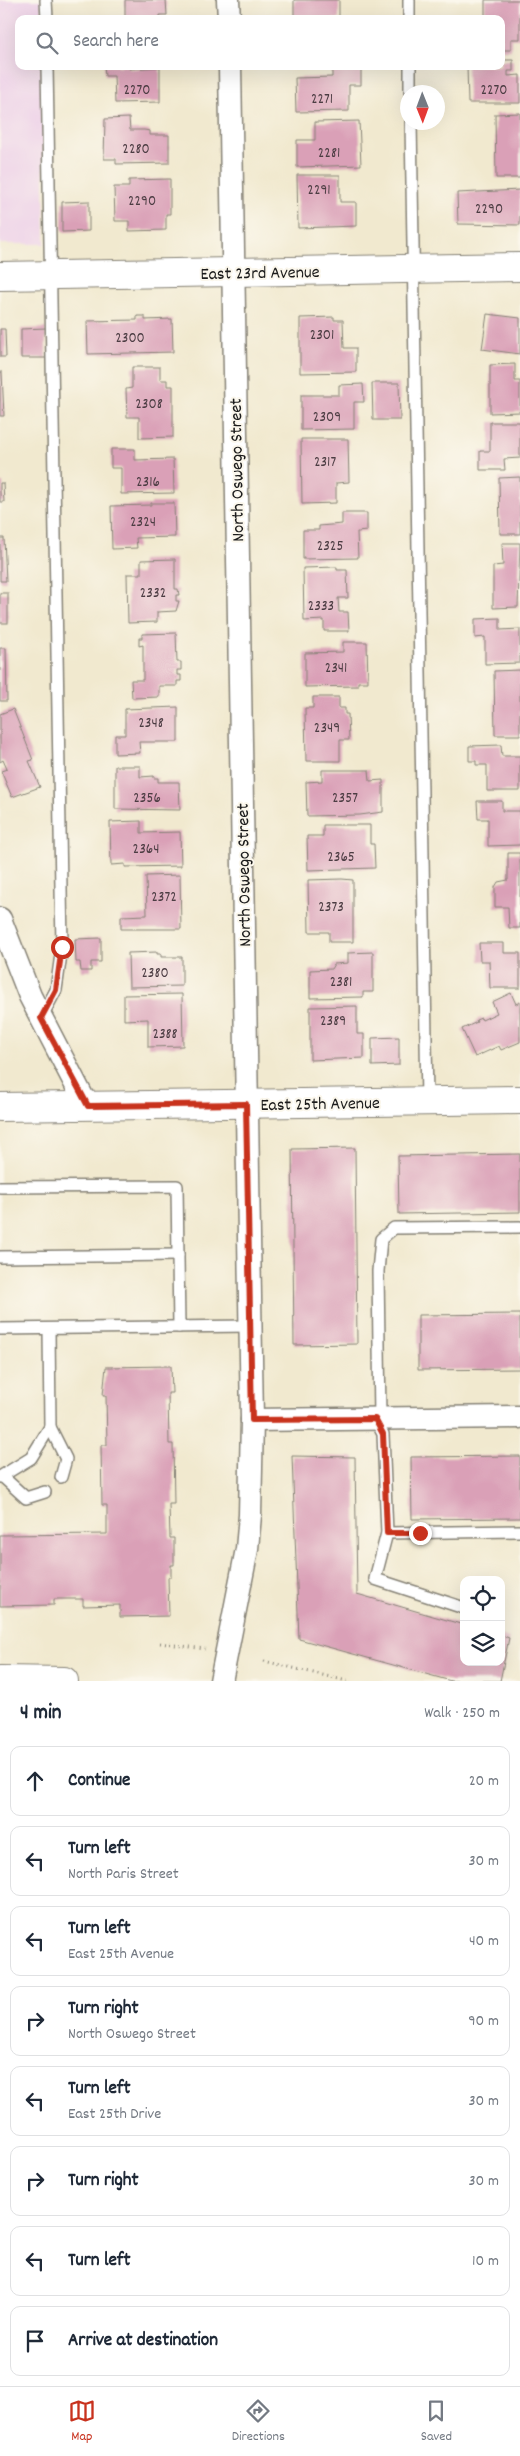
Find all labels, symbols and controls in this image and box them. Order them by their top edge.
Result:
search box [15,15,505,70]
icon: search [33,29,61,57]
text: Search here [73,29,159,56]
house number: 2270 [123,80,151,102]
house number: 2270 [480,80,508,102]
north arrow [400,85,445,130]
house number: 2271 [311,89,333,111]
house number: 2280 [122,139,150,161]
house number: 2281 [318,143,340,165]
house number: 2291 [307,180,331,202]
house number: 2290 [128,191,156,213]
house number: 2290 [475,199,503,221]
street label: East 23rd Avenue [200,261,320,288]
house number: 2301 [310,325,334,347]
house number: 2300 [115,328,145,350]
house number: 2308 [135,394,163,416]
street label: North Oswego Street [225,398,252,542]
house number: 2309 [313,407,341,429]
house number: 2317 [314,452,336,474]
house number: 2316 [136,472,160,494]
house number: 2324 [130,512,156,534]
house number: 2325 [317,536,343,558]
house number: 2332 [140,583,166,605]
house number: 2333 [308,596,334,618]
house number: 2341 [325,658,347,680]
house number: 2348 [138,713,164,735]
house number: 2349 [314,718,340,740]
house number: 2356 [133,788,161,810]
house number: 2357 [332,788,358,810]
street label: North Oswego Street [232,803,259,947]
house number: 2364 [133,839,159,861]
house number: 2365 [327,847,355,869]
house number: 2372 [151,887,177,909]
house number: 2373 [318,897,344,919]
route start [51,936,74,959]
house number: 2380 [141,963,169,985]
house number: 2381 [330,972,352,994]
house number: 2389 [320,1011,346,1033]
house number: 2388 [152,1024,178,1046]
street label: East 25th Avenue [260,1092,380,1119]
route end [409,1522,432,1545]
map controls [460,1576,505,1666]
button: locate [460,1576,505,1621]
button: layers [460,1621,505,1666]
text: 4 min [20,1699,62,1729]
text: Walk · 250 m [424,1702,500,1725]
icon: ahead [21,1767,49,1795]
text: Continue [68,1768,130,1795]
text: 20 m [469,1770,499,1793]
text: Turn left [68,1836,131,1863]
icon: left [21,1847,49,1875]
text: 30 m [469,1850,499,1873]
text: North Paris Street [68,1863,179,1886]
text: Turn left [68,1916,131,1943]
icon: left [21,1927,49,1955]
text: 40 m [469,1930,499,1953]
text: East 25th Avenue [68,1943,174,1966]
text: Turn right [68,1996,139,2023]
icon: right [21,2007,49,2035]
text: 90 m [468,2010,499,2033]
text: North Oswego Street [68,2023,196,2046]
text: Turn left [68,2076,131,2103]
icon: left [21,2087,49,2115]
text: 30 m [469,2090,499,2113]
text: East 25th Drive [68,2103,161,2126]
icon: right [21,2167,49,2195]
text: Turn right [68,2168,139,2195]
text: 30 m [469,2170,499,2193]
icon: left [21,2247,49,2275]
text: Turn left [68,2248,131,2275]
text: 10 m [472,2250,499,2273]
icon: arrive [21,2327,49,2355]
text: Arrive at destination [68,2328,218,2355]
tab: Map [68,2397,96,2447]
tab: Directions [232,2397,285,2447]
tab: Saved [421,2397,452,2447]

